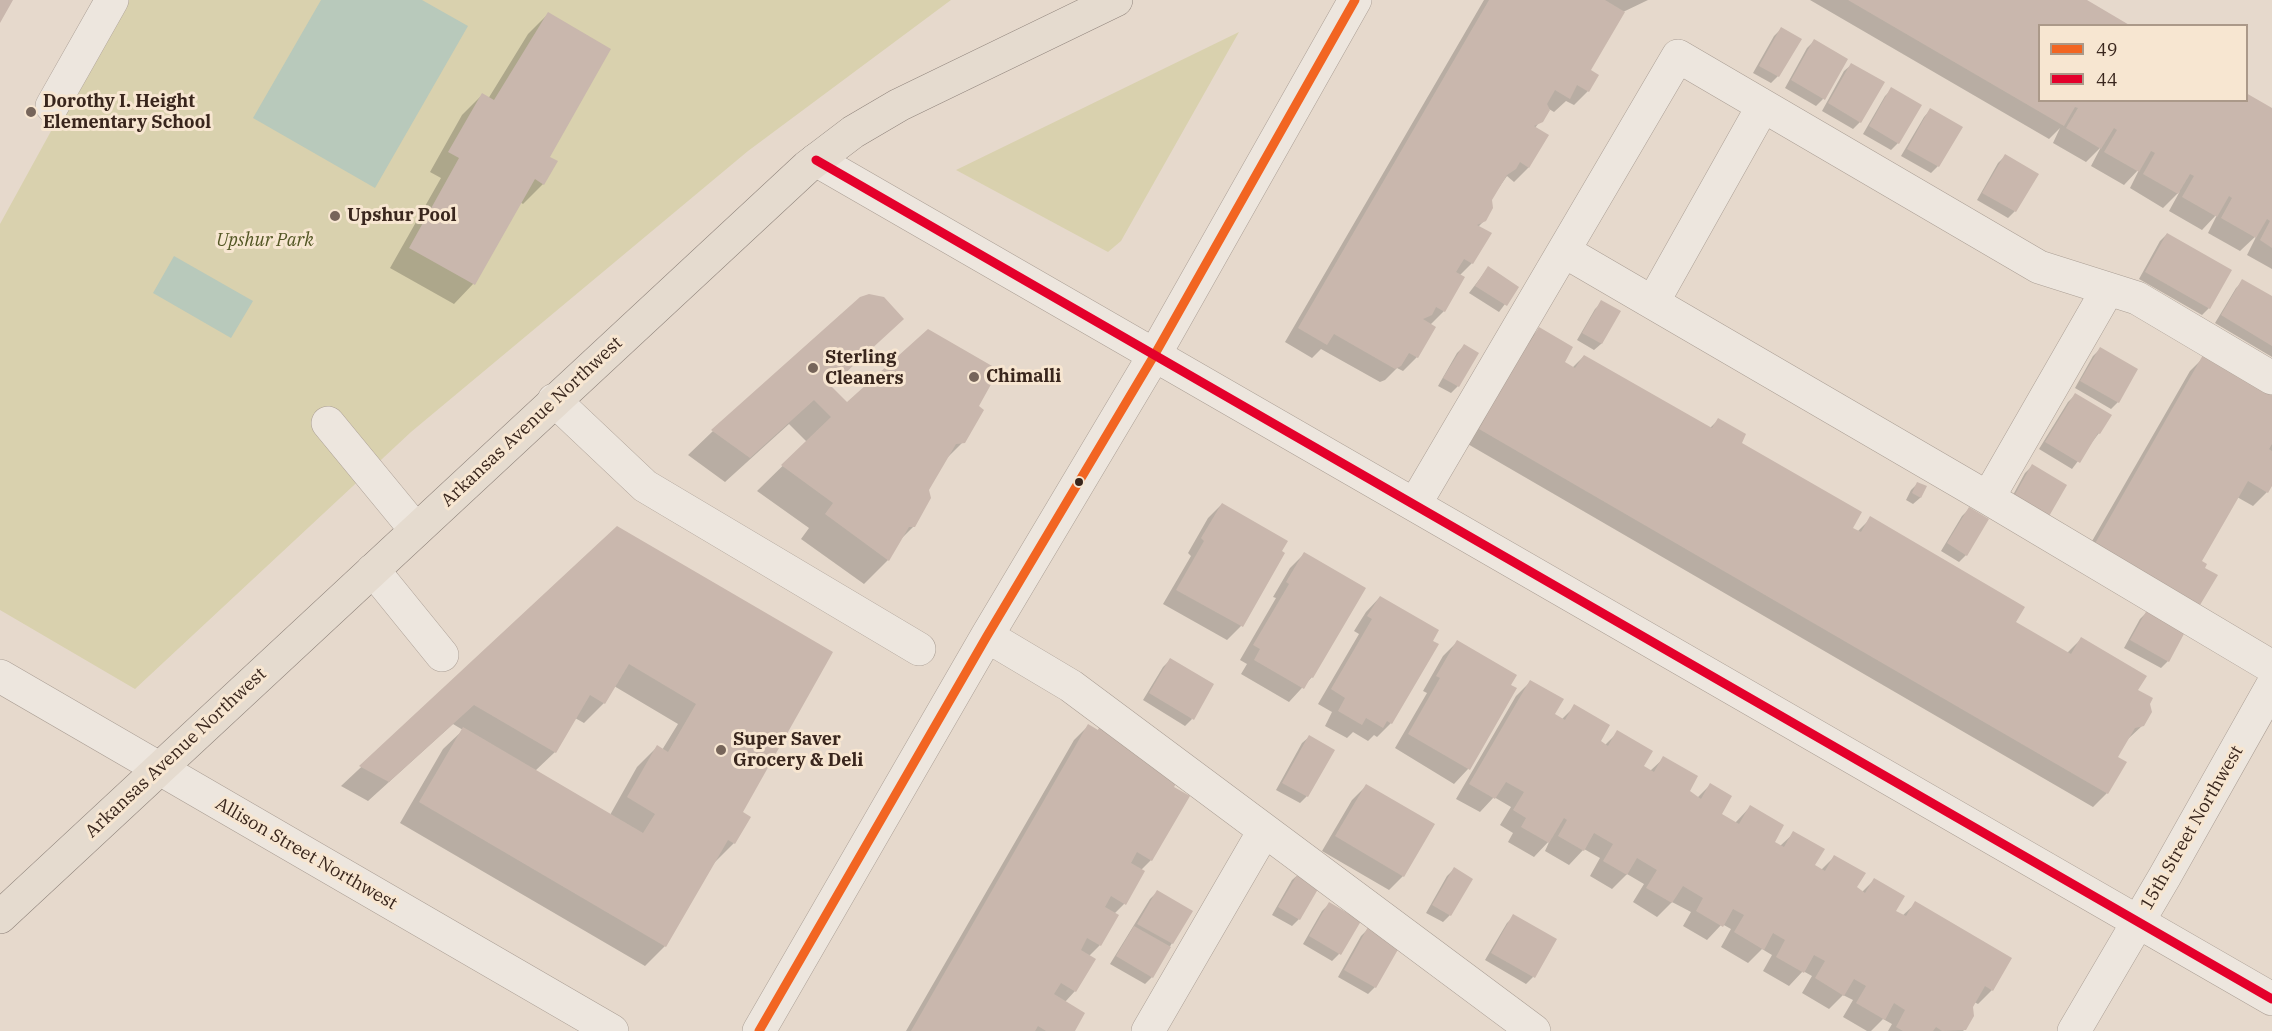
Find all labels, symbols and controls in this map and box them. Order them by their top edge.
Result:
legend [2038,24,2248,102]
text: 49 [2096,38,2118,61]
text: 44 [2096,68,2118,91]
place label: Dorothy I. Height Elementary School [43,91,211,134]
marker: Dorothy I. Height Elementary School [24,105,38,119]
place label: Upshur Pool [347,205,457,227]
marker: Upshur Pool [328,209,342,223]
park label: Upshur Park [216,230,314,252]
street label: Arkansas Avenue Northwest [437,332,627,512]
place label: Sterling Cleaners [825,347,904,389]
marker: Sterling Cleaners [806,361,820,375]
place label: Chimalli [986,366,1061,388]
marker: Chimalli [967,370,981,384]
unlabelled marker [1073,476,1085,488]
street label: Arkansas Avenue Northwest [81,663,271,843]
place label: Super Saver Grocery & Deli [733,729,863,771]
street label: 15th Street Northwest [2136,742,2248,914]
marker: Super Saver Grocery & Deli [714,743,728,757]
street label: Allison Street Northwest [211,793,401,915]

